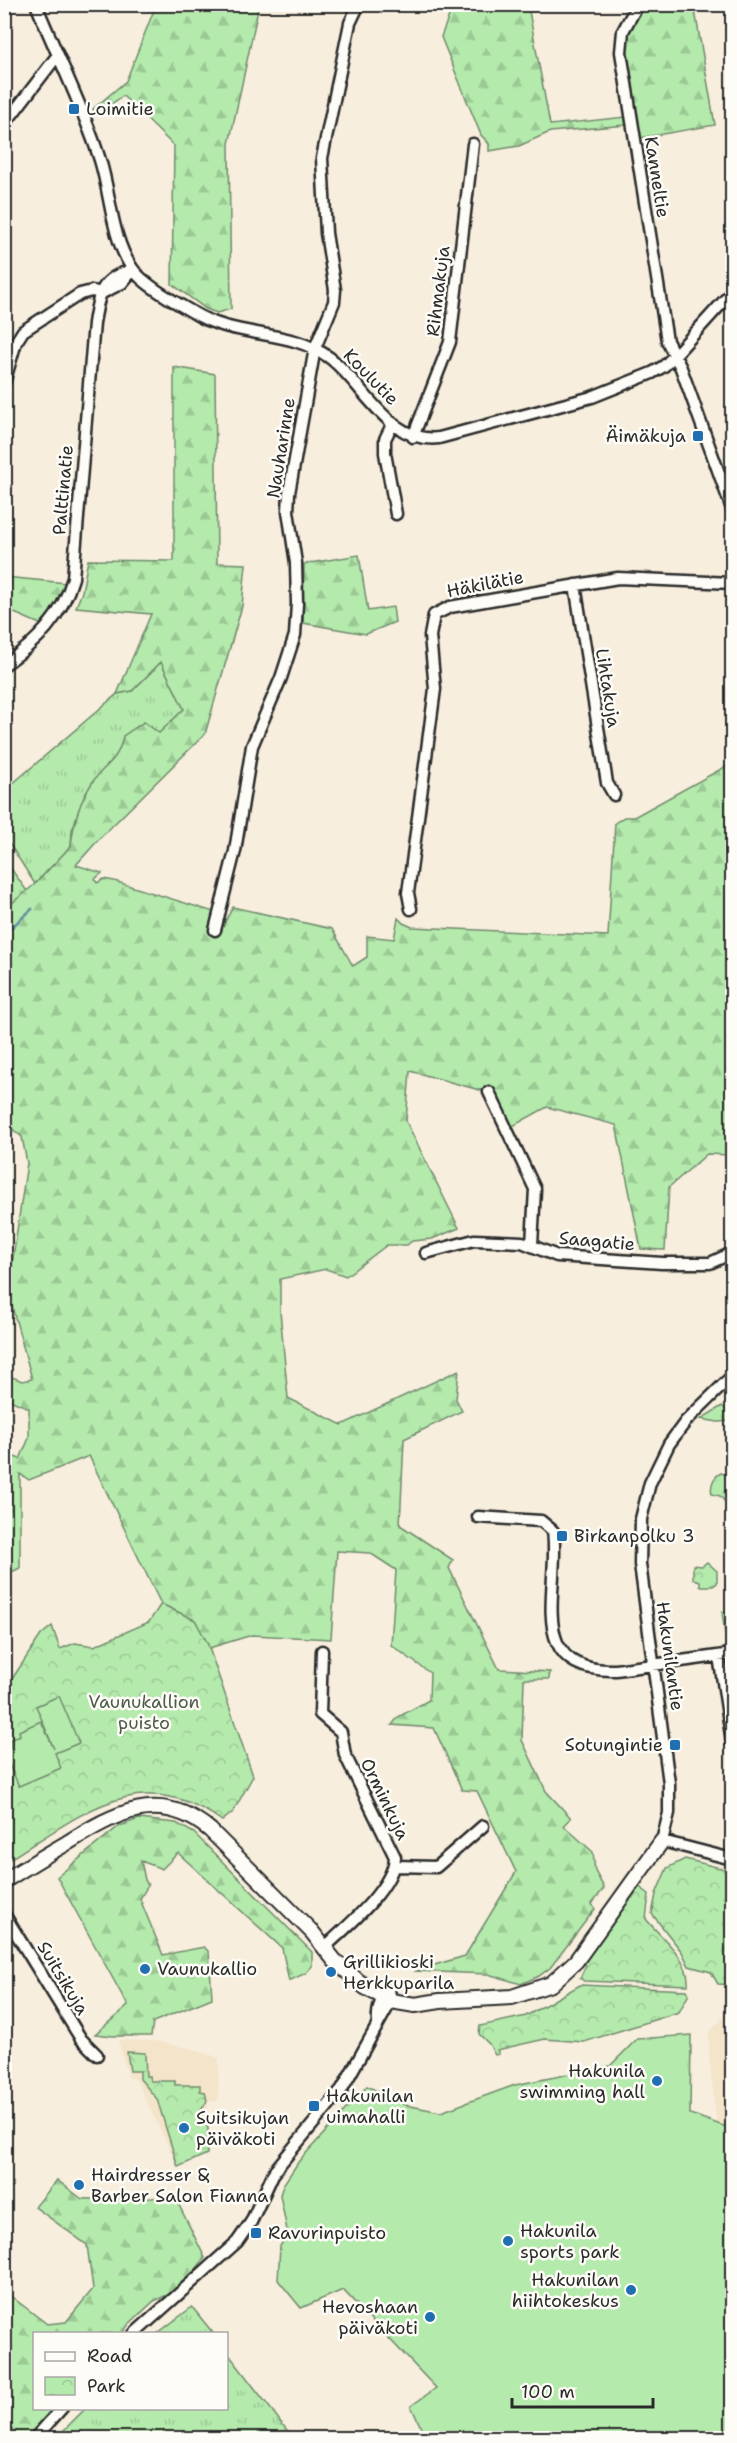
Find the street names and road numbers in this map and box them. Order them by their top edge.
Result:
street label: Kanneltie [639,135,675,219]
street label: Rihmakuja [421,244,455,338]
street label: Koulutie [338,343,404,411]
street label: Nauharinne [261,396,301,500]
street label: Palttinatie [47,444,79,536]
street label: Häkilätie [444,565,526,603]
street label: Lihtakuja [590,647,626,729]
street label: Saagatie [558,1226,636,1256]
street label: Hakunilantie [650,1600,690,1712]
street label: Orminkuja [355,1754,415,1844]
street label: Suitsikuja [32,1937,94,2019]

